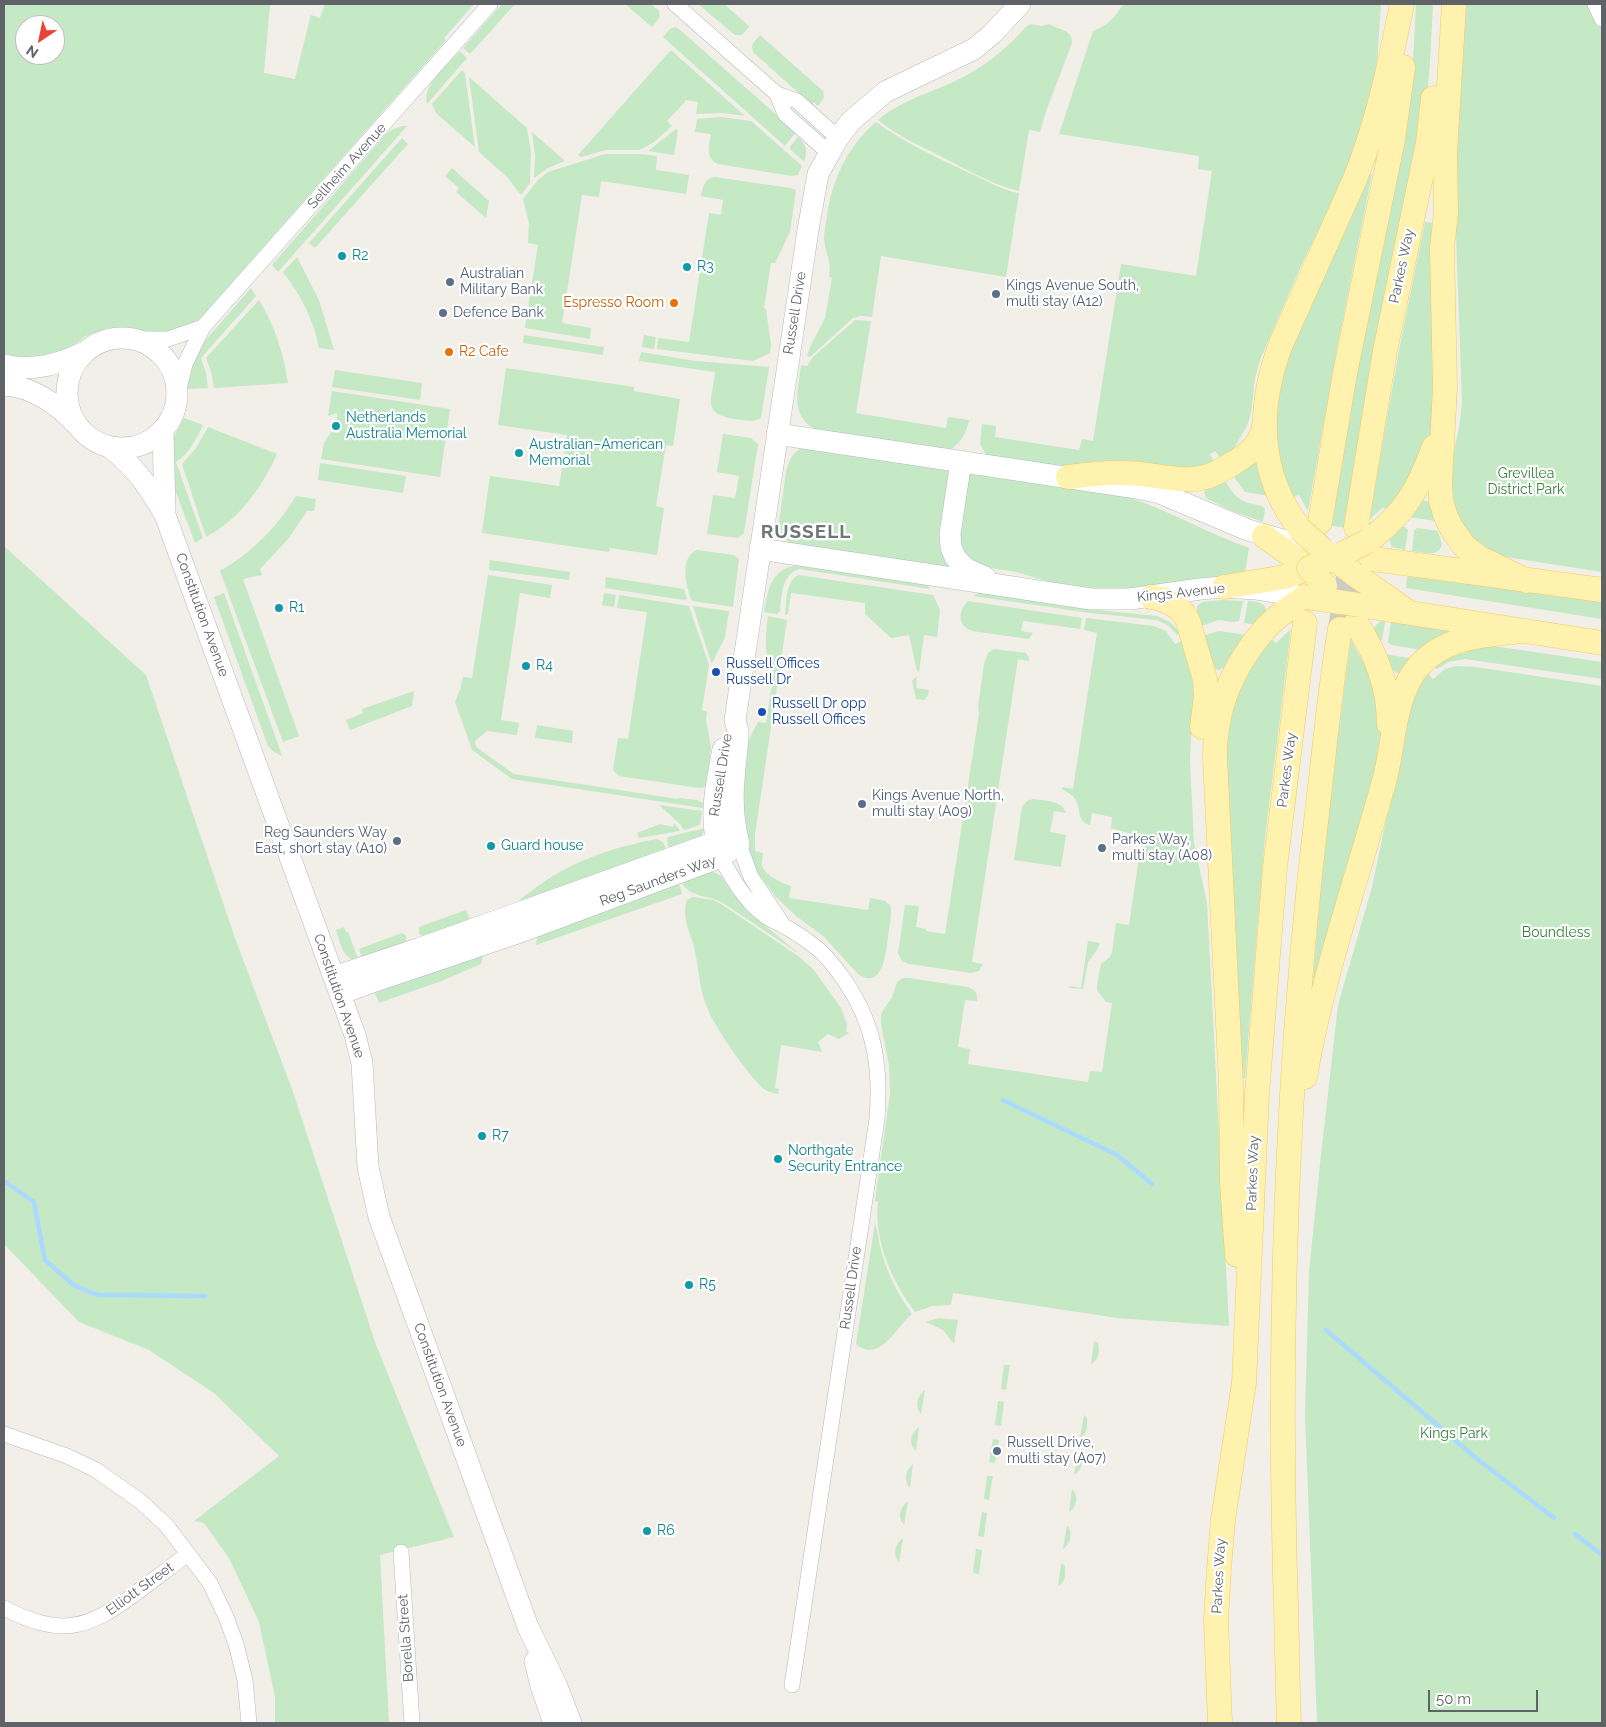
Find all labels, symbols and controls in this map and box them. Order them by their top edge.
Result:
north arrow [15,15,65,65]
text: N [23,42,41,61]
street label: Sellheim Avenue [304,120,390,212]
street label: Parkes Way [1386,227,1418,305]
place label: R2 [352,248,368,264]
marker: R2 [336,250,348,262]
place label: R3 [697,259,714,275]
marker: R3 [681,261,693,273]
place label: Australian Military Bank [460,266,543,298]
street label: Russell Drive [780,270,810,356]
marker: Australian Military Bank [444,276,456,288]
place label: Kings Avenue South, multi stay (A12) [1006,278,1139,310]
marker: Kings Avenue South, multi stay (A12) [990,288,1002,300]
place label: Espresso Room [563,295,664,311]
marker: Espresso Room [668,297,680,309]
place label: Defence Bank [453,305,544,321]
marker: Defence Bank [437,307,449,319]
place label: R2 Cafe [459,344,509,360]
marker: R2 Cafe [443,346,455,358]
place label: Netherlands Australia Memorial [346,410,467,442]
marker: Netherlands Australia Memorial [330,420,342,432]
place label: Australian–American Memorial [529,437,663,470]
marker: Australian–American Memorial [513,447,525,459]
park label: Grevillea District Park [1487,466,1565,498]
district label: RUSSELL [760,521,852,543]
street label: Constitution Avenue [172,551,232,679]
street label: Kings Avenue [1136,580,1226,606]
place label: R1 [289,600,304,616]
marker: R1 [273,602,285,614]
place label: Russell Offices Russell Dr [726,656,820,689]
place label: R4 [536,658,553,674]
marker: R4 [520,660,532,672]
marker: Russell Offices Russell Dr [710,666,722,678]
place label: Russell Dr opp Russell Offices [772,696,866,729]
marker: Russell Dr opp Russell Offices [756,706,768,718]
street label: Parkes Way [1274,731,1300,809]
street label: Russell Drive [706,732,736,818]
place label: Kings Avenue North, multi stay (A09) [872,788,1004,820]
marker: Kings Avenue North, multi stay (A09) [856,798,868,810]
place label: Reg Saunders Way East, short stay (A10) [255,825,387,858]
place label: Parkes Way, multi stay (A08) [1112,832,1212,864]
marker: Reg Saunders Way East, short stay (A10) [391,835,403,847]
place label: Guard house [501,838,584,854]
marker: Guard house [485,840,497,852]
marker: Parkes Way, multi stay (A08) [1096,842,1108,854]
street label: Reg Saunders Way [597,852,719,910]
park label: Boundless [1522,925,1590,941]
street label: Constitution Avenue [310,932,368,1060]
place label: R7 [492,1128,509,1144]
marker: R7 [476,1130,488,1142]
street label: Parkes Way [1243,1135,1263,1211]
place label: Northgate Security Entrance [788,1143,902,1176]
marker: Northgate Security Entrance [772,1153,784,1165]
street label: Russell Drive [837,1245,865,1331]
place label: R5 [699,1277,716,1293]
marker: R5 [683,1279,695,1291]
street label: Constitution Avenue [410,1321,470,1449]
park label: Kings Park [1420,1426,1488,1442]
place label: Russell Drive, multi stay (A07) [1007,1435,1106,1468]
marker: Russell Drive, multi stay (A07) [991,1445,1003,1457]
place label: R6 [657,1523,675,1539]
marker: R6 [641,1525,653,1537]
street label: Parkes Way [1209,1538,1229,1614]
street label: Elliott Street [103,1559,177,1619]
street label: Borella Street [395,1593,417,1683]
scale bar [1431,1680,1541,1712]
text: 50 m [1436,1690,1471,1708]

